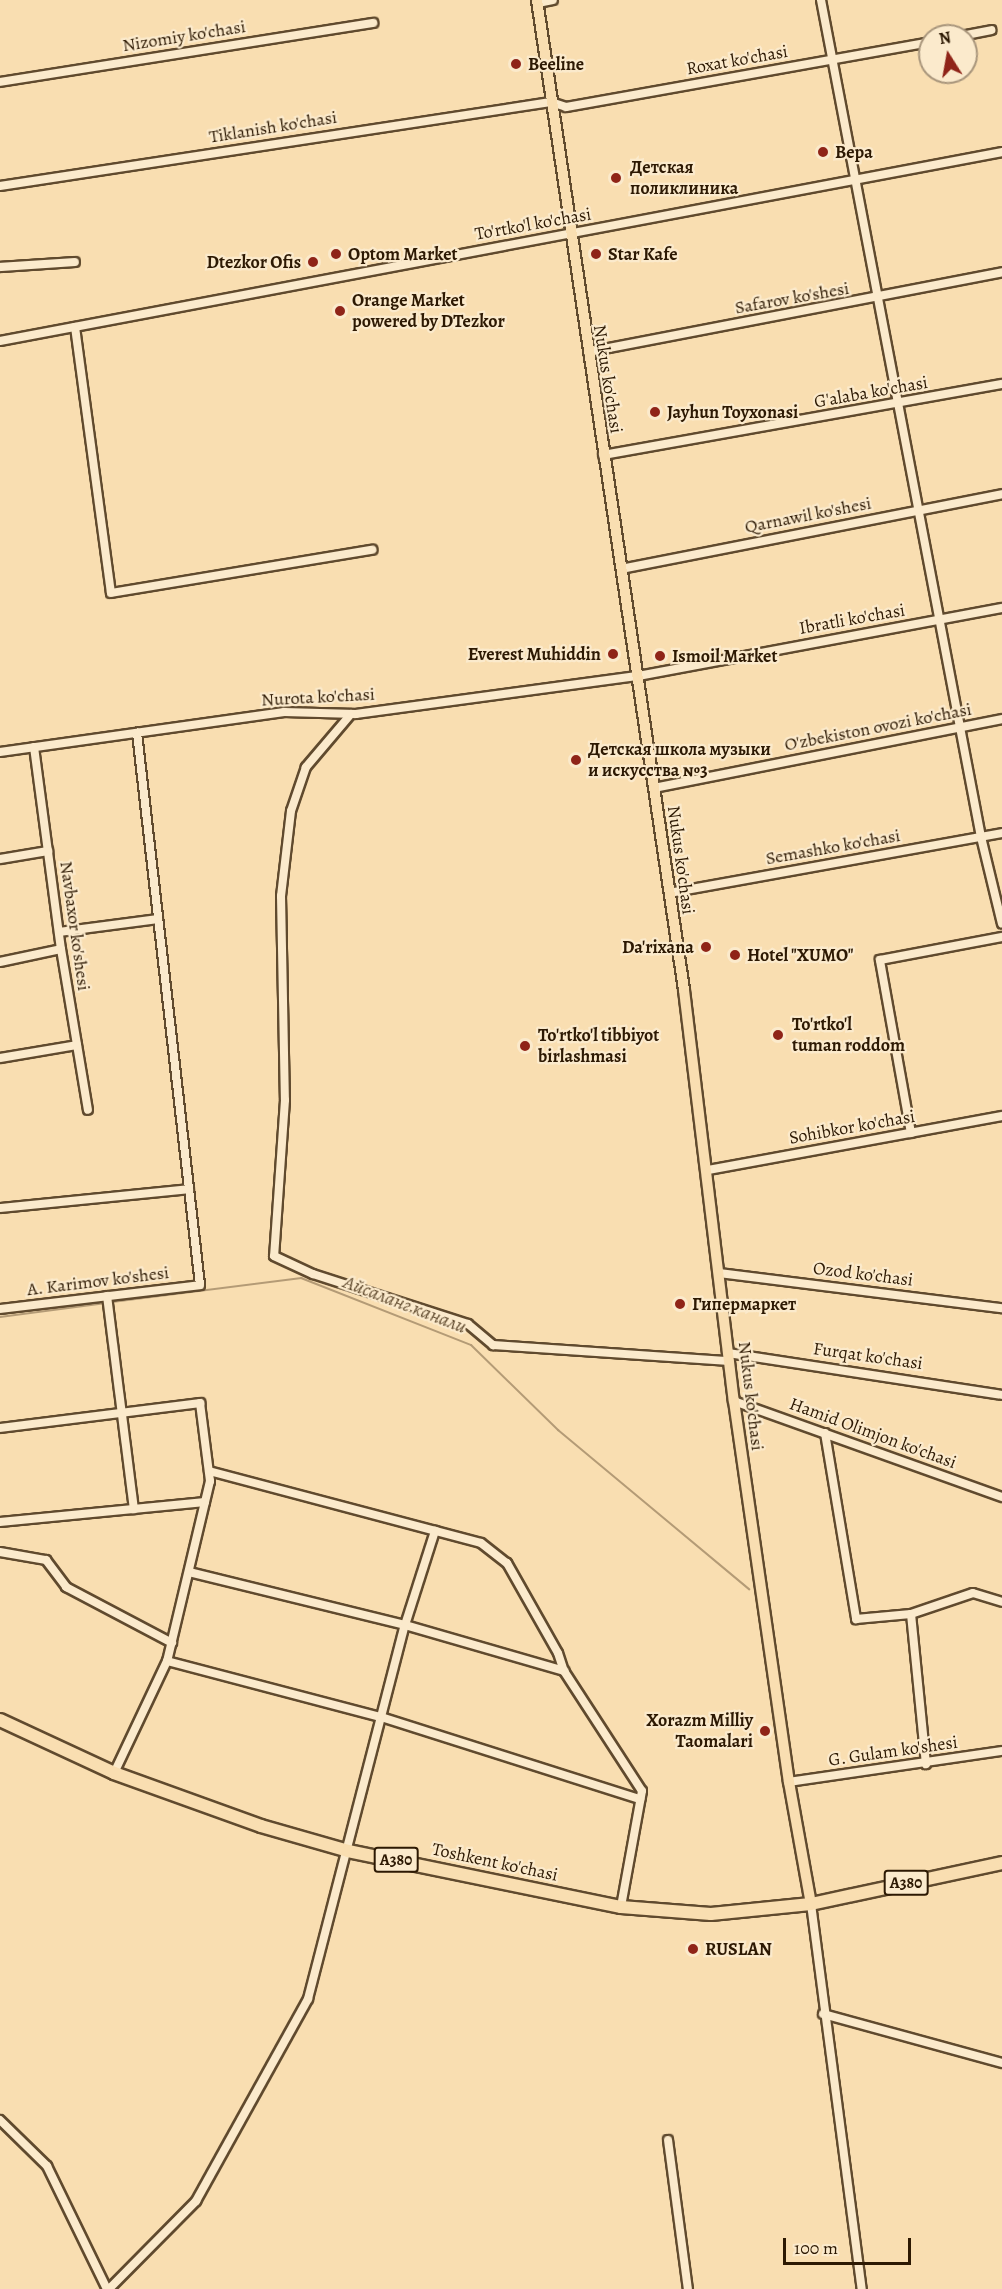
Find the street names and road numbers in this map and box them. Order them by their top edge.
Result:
street label: Nizomiy ko'chasi [121,16,247,56]
street label: Roxat ko'chasi [685,40,789,80]
street label: Tiklanish ko'chasi [208,106,338,148]
street label: To'rtko'l ko'chasi [473,203,593,245]
street label: Safarov ko'shesi [733,277,851,319]
street label: Nukus ko'chasi [589,323,627,435]
street label: G'alaba ko'chasi [812,371,930,413]
street label: Qarnawil ko'shesi [743,492,873,538]
street label: Ibratli ko'chasi [797,599,907,639]
street label: Nurota ko'chasi [261,683,375,711]
street label: O'zbekiston ovozi ko'chasi [783,698,973,756]
street label: Nukus ko'chasi [663,804,699,916]
street label: Semashko ko'chasi [764,825,902,869]
street label: Navbaxor ko'shesi [55,860,95,992]
street label: Sohibkor ko'chasi [787,1105,917,1149]
street label: Ozod ko'chasi [812,1257,914,1291]
street label: A. Karimov ko'shesi [26,1262,170,1300]
street label: Furqat ko'chasi [812,1338,924,1374]
street label: Nukus ko'chasi [734,1340,768,1452]
street label: Hamid Olimjon ko'chasi [786,1393,960,1473]
street label: G. Gulam ko'shesi [827,1731,959,1771]
street label: Toshkent ko'chasi [430,1838,560,1886]
road number: A380 [374,1847,418,1873]
road number: A380 [884,1870,928,1896]

